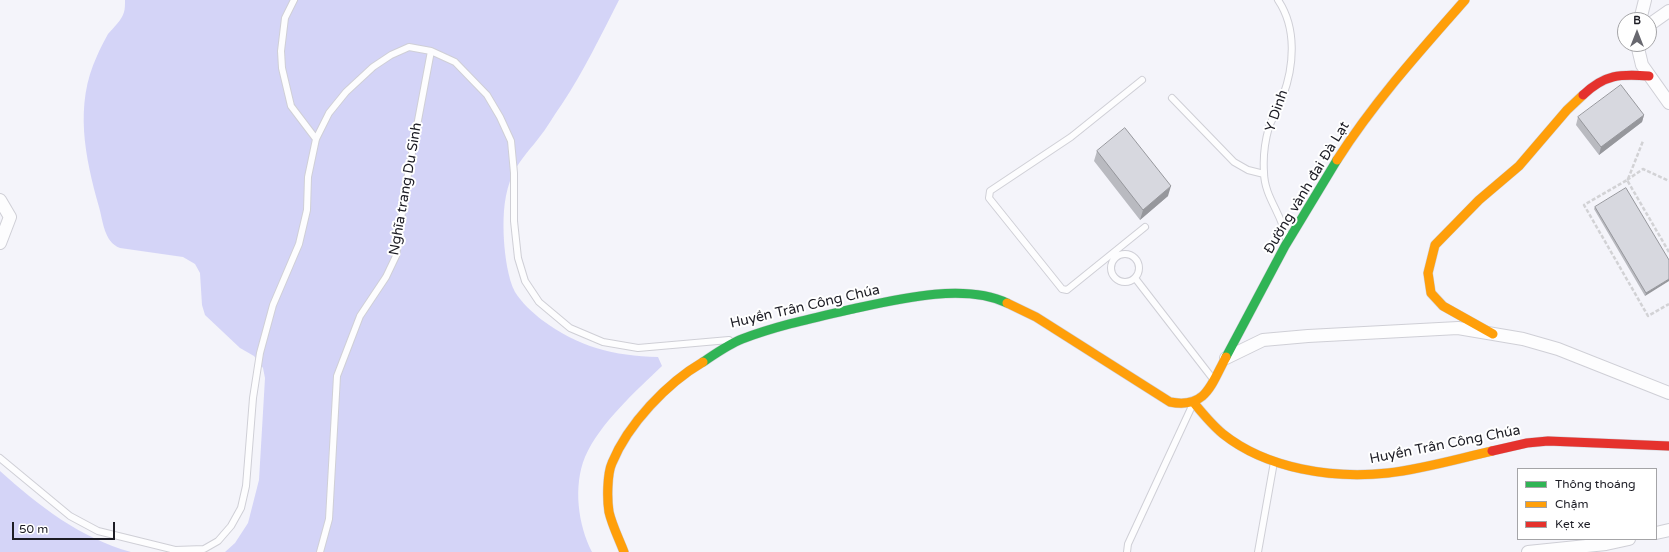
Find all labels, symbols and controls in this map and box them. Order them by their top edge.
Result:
north arrow [1617,12,1657,52]
text: B [1633,14,1641,27]
street label: Y Dinh [1262,88,1292,134]
street label: Đường vành đai Đà Lạt [1261,119,1353,257]
street label: Nghĩa trang Du Sinh [386,121,426,257]
street label: Huyền Trân Công Chúa [729,282,881,332]
street label: Huyền Trân Công Chúa [1368,422,1522,468]
legend [1517,468,1657,540]
text: Thông thoáng [1555,477,1636,491]
text: Chậm [1555,497,1588,511]
scale bar [14,514,117,540]
text: Kẹt xe [1555,517,1591,531]
text: 50 m [19,522,48,536]

